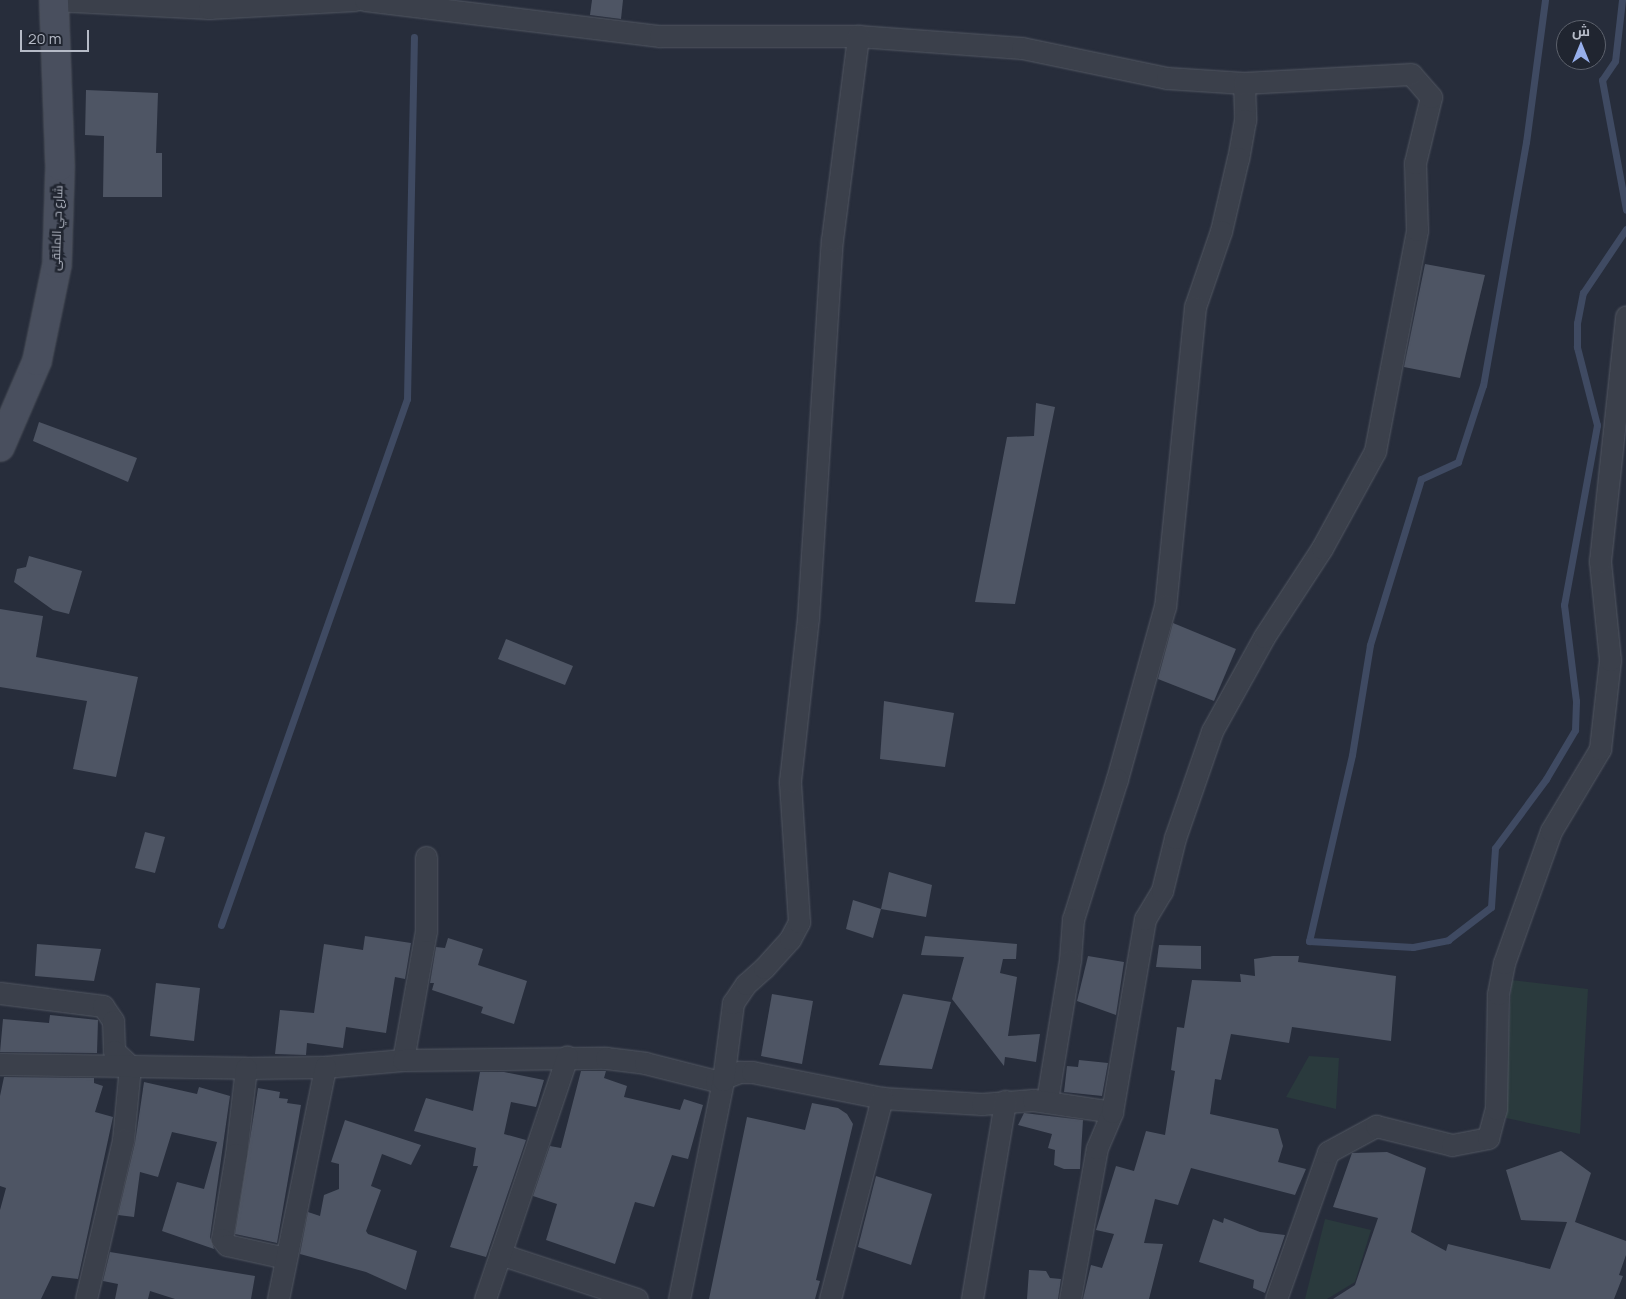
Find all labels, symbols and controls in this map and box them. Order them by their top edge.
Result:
scale bar [22,20,91,52]
north arrow [1556,20,1606,70]
text: ش [1572,21,1590,40]
text: 20 m [28,28,61,49]
street label: شارع حي الملتقى [48,185,66,271]

